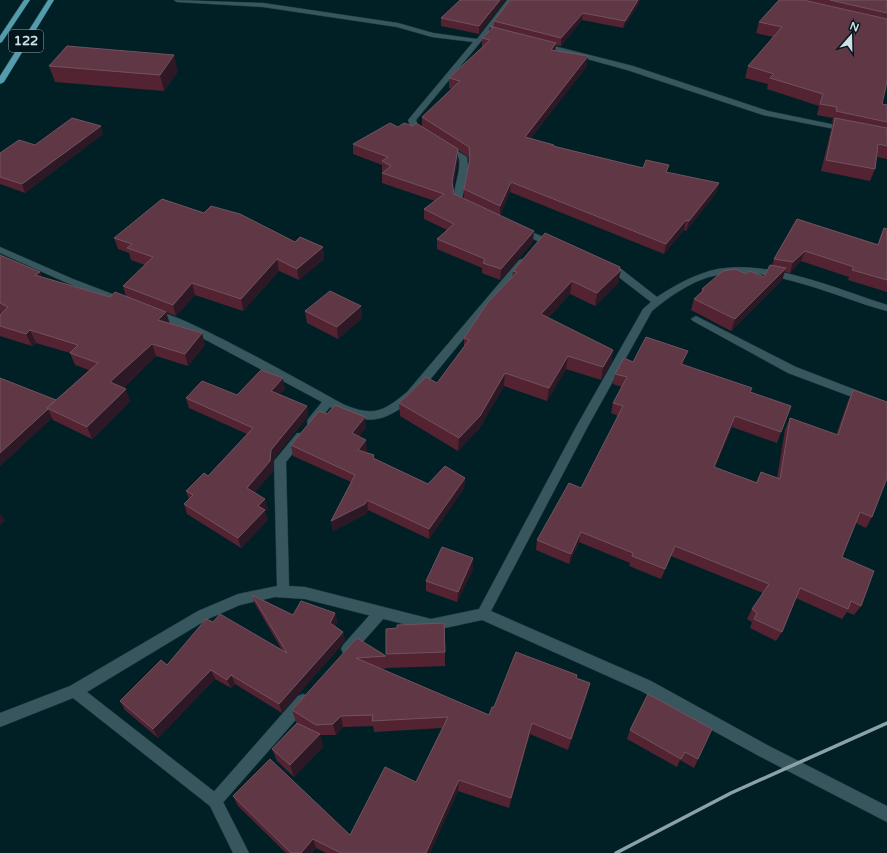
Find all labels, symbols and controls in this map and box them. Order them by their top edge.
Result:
north arrow [831,16,871,56]
text: N [848,19,861,35]
road number: 122 [9,30,43,52]

